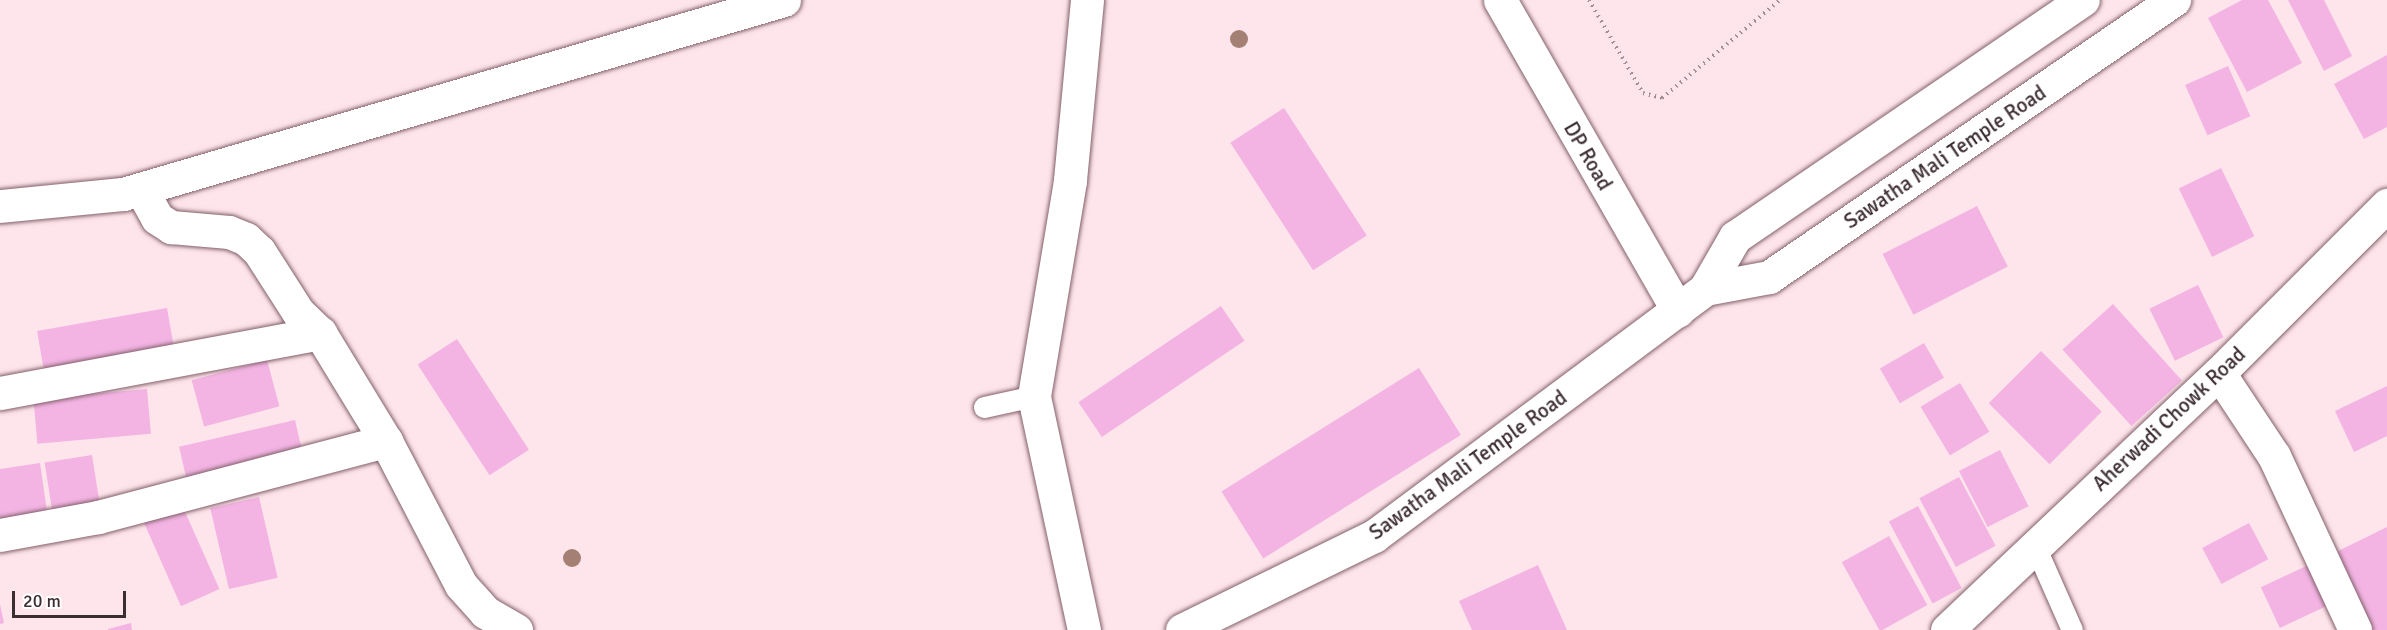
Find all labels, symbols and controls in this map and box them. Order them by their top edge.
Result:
street label: Sawatha Mali Temple Road [1839,80,2051,234]
street label: DP Road [1558,117,1618,195]
street label: Aherwadi Chowk Road [2087,342,2251,496]
street label: Sawatha Mali Temple Road [1364,385,1572,545]
scale bar [15,579,129,617]
text: 20 m [23,590,61,612]

